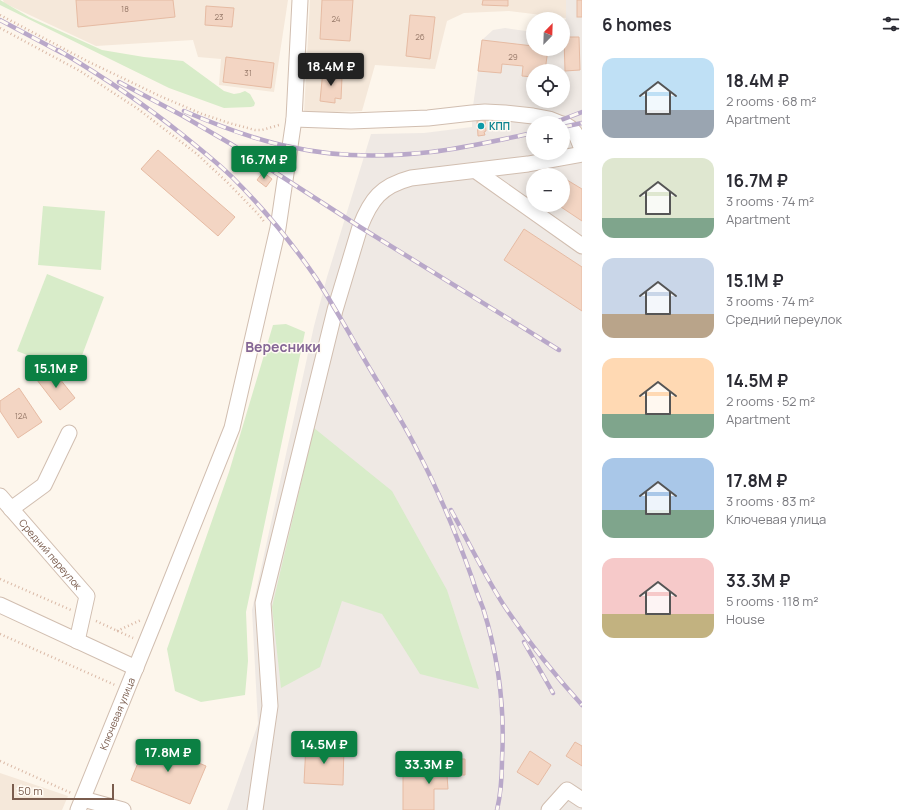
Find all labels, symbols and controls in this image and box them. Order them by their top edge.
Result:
house number: 18 [121,3,129,14]
house number: 23 [215,11,223,22]
north arrow [526,12,570,56]
map controls [526,12,570,212]
house number: 24 [331,13,341,24]
text: 6 homes [602,13,672,36]
icon: filters [880,13,902,35]
house number: 26 [415,31,425,42]
house number: 29 [508,51,518,62]
pin: 18.4M ₽ [294,53,368,87]
text: 18.4M ₽ [307,57,355,75]
button: locate [526,64,570,108]
house number: 31 [244,67,252,78]
text: 18.4M ₽ [726,69,789,92]
icon: home [634,74,682,122]
text: 2 rooms · 68 m² [726,92,816,110]
text: Apartment [726,110,790,128]
button: + [526,116,570,160]
place label: КПП [489,119,510,133]
marker: КПП [476,121,486,131]
pin: 16.7M ₽ [227,146,301,180]
text: 16.7M ₽ [240,150,288,168]
button: − [526,168,570,212]
text: 16.7M ₽ [726,169,788,192]
icon: home [634,174,682,222]
text: 3 rooms · 74 m² [726,192,814,210]
text: Apartment [726,210,790,228]
text: 15.1M ₽ [726,269,784,292]
icon: home [634,274,682,322]
text: 3 rooms · 74 m² [726,292,814,310]
text: Средний переулок [726,310,842,328]
district label: Вересники [245,337,321,356]
pin: 15.1M ₽ [19,355,93,389]
text: 15.1M ₽ [34,359,78,377]
text: 14.5M ₽ [726,369,788,392]
icon: home [634,374,682,422]
text: 2 rooms · 52 m² [726,392,815,410]
house number: 12А [15,410,27,421]
text: Apartment [726,410,790,428]
text: 17.8M ₽ [726,469,787,492]
icon: home [634,474,682,522]
text: 3 rooms · 83 m² [726,492,815,510]
text: Ключевая улица [726,510,826,528]
street label: Средний переулок [16,516,86,593]
text: 33.3M ₽ [726,569,790,592]
icon: home [634,574,682,622]
text: 5 rooms · 118 m² [726,592,819,610]
text: House [726,610,765,628]
street label: Ключевая улица [96,675,138,752]
pin: 14.5M ₽ [287,731,361,765]
text: 14.5M ₽ [300,735,348,753]
pin: 17.8M ₽ [131,739,205,773]
text: 17.8M ₽ [145,743,191,761]
pin: 33.3M ₽ [392,751,466,785]
text: 33.3M ₽ [404,755,454,773]
scale bar [12,782,114,801]
text: 50 m [18,783,43,798]

